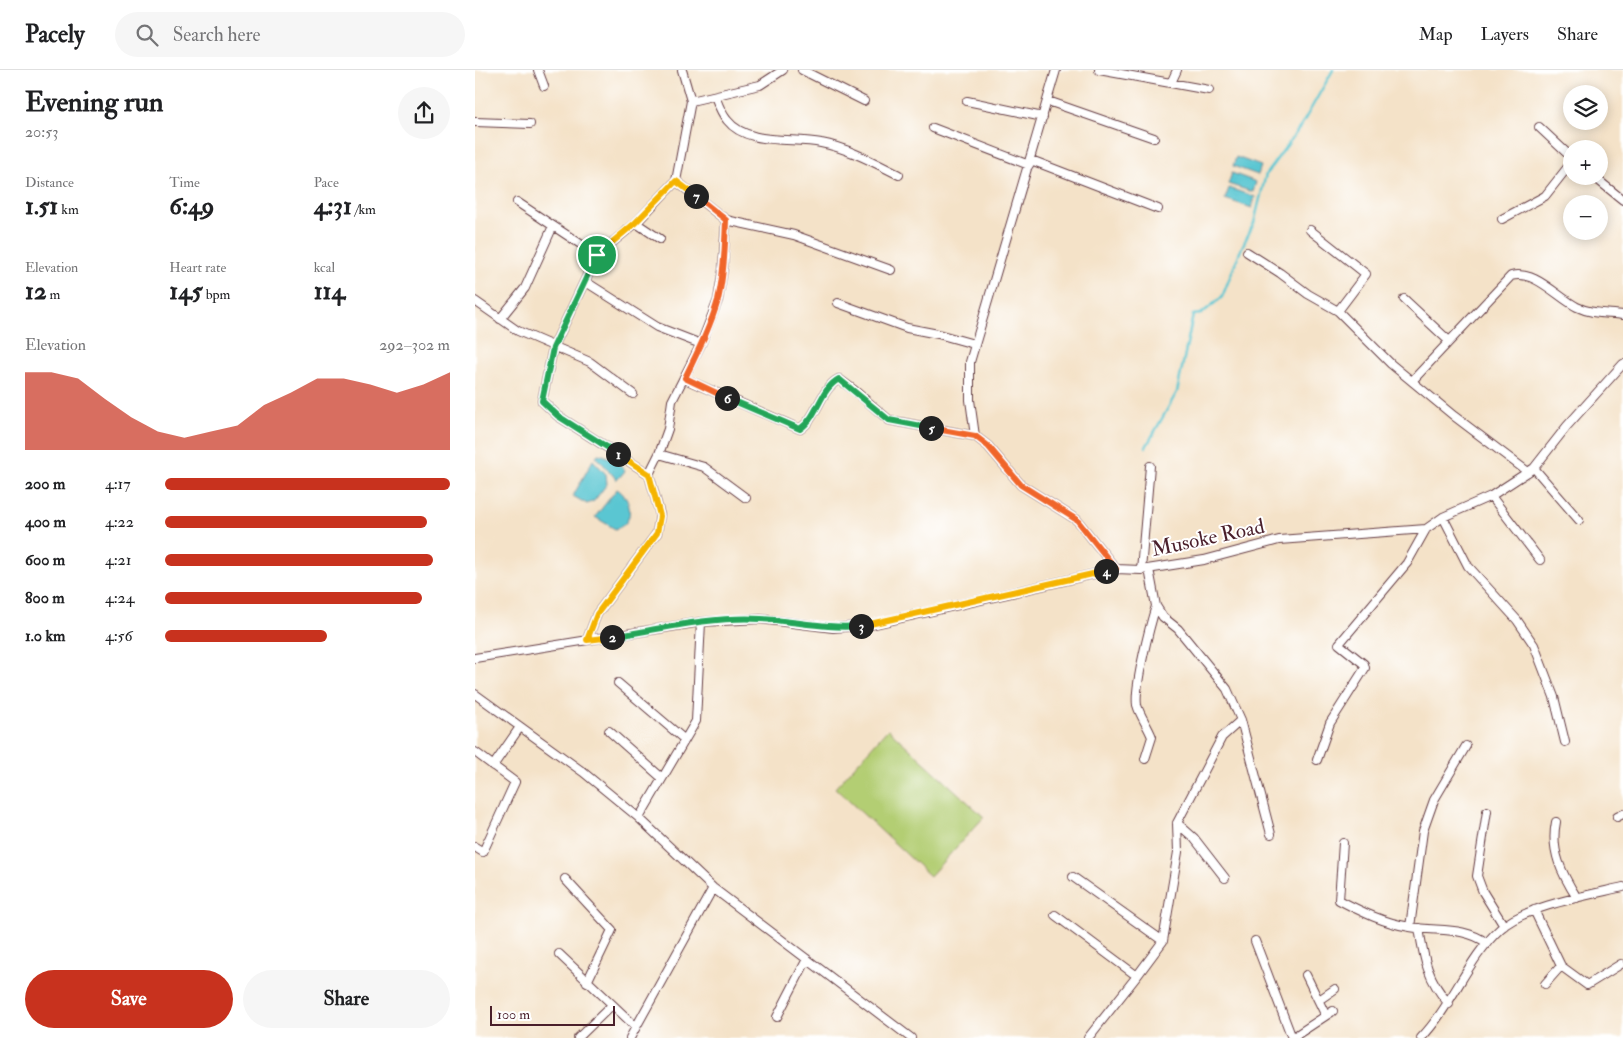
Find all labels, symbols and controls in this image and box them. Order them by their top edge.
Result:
search box [115,12,465,57]
text: Pacely [25,19,85,50]
icon: search [133,21,161,49]
text: Search here [173,23,261,47]
text: Map [1419,23,1453,46]
text: Layers [1481,23,1529,46]
text: Share [1557,23,1598,46]
text: Evening run [25,85,163,120]
map controls [1563,85,1608,240]
button: layers [1563,85,1608,130]
button: share [398,87,450,139]
text: 20:53 [25,122,58,142]
button: + [1563,140,1608,185]
text: Distance [25,174,74,191]
text: Time [169,174,200,191]
text: Pace [314,174,339,191]
pin: 7 [683,184,709,208]
text: 7 [693,188,700,205]
text: 1.51 [25,191,58,222]
text: 6:49 [169,191,214,222]
text: 4:31 [314,191,352,222]
button: − [1563,195,1608,240]
text: km [58,201,79,218]
text: /km [352,201,376,218]
pin [576,234,618,276]
icon: arrive [583,241,611,269]
text: Elevation [25,259,78,276]
text: Heart rate [169,259,226,276]
text: kcal [314,259,335,276]
text: 12 [25,276,47,307]
text: 145 [169,276,203,307]
text: 114 [314,276,345,307]
text: m [47,286,60,303]
text: bpm [203,286,230,303]
text: Elevation [25,335,86,355]
text: 292–302 m [379,335,450,355]
pin: 6 [715,386,739,410]
text: 6 [724,390,731,407]
pin: 5 [919,416,943,440]
text: 5 [928,420,935,437]
pin: 1 [605,442,631,466]
text: 1 [616,446,621,463]
text: 200 m [25,474,65,494]
text: 4:17 [105,474,131,494]
text: 400 m [25,512,66,532]
text: 4:22 [105,512,134,532]
street label: Musoke Road [1149,513,1268,563]
text: 600 m [25,550,65,570]
text: 4:21 [105,550,131,570]
pin: 4 [1093,558,1119,584]
text: 4 [1103,563,1110,580]
text: 800 m [25,588,65,608]
text: 4:24 [105,588,134,608]
pin: 3 [849,614,873,638]
text: 3 [859,618,864,635]
pin: 2 [599,624,625,650]
text: 1.0 km [25,626,65,646]
text: 4:56 [105,626,133,646]
text: 2 [609,629,616,646]
button: Save [25,970,233,1028]
button: Share [243,970,450,1028]
scale bar [490,1003,615,1026]
text: 100 m [497,1006,530,1023]

